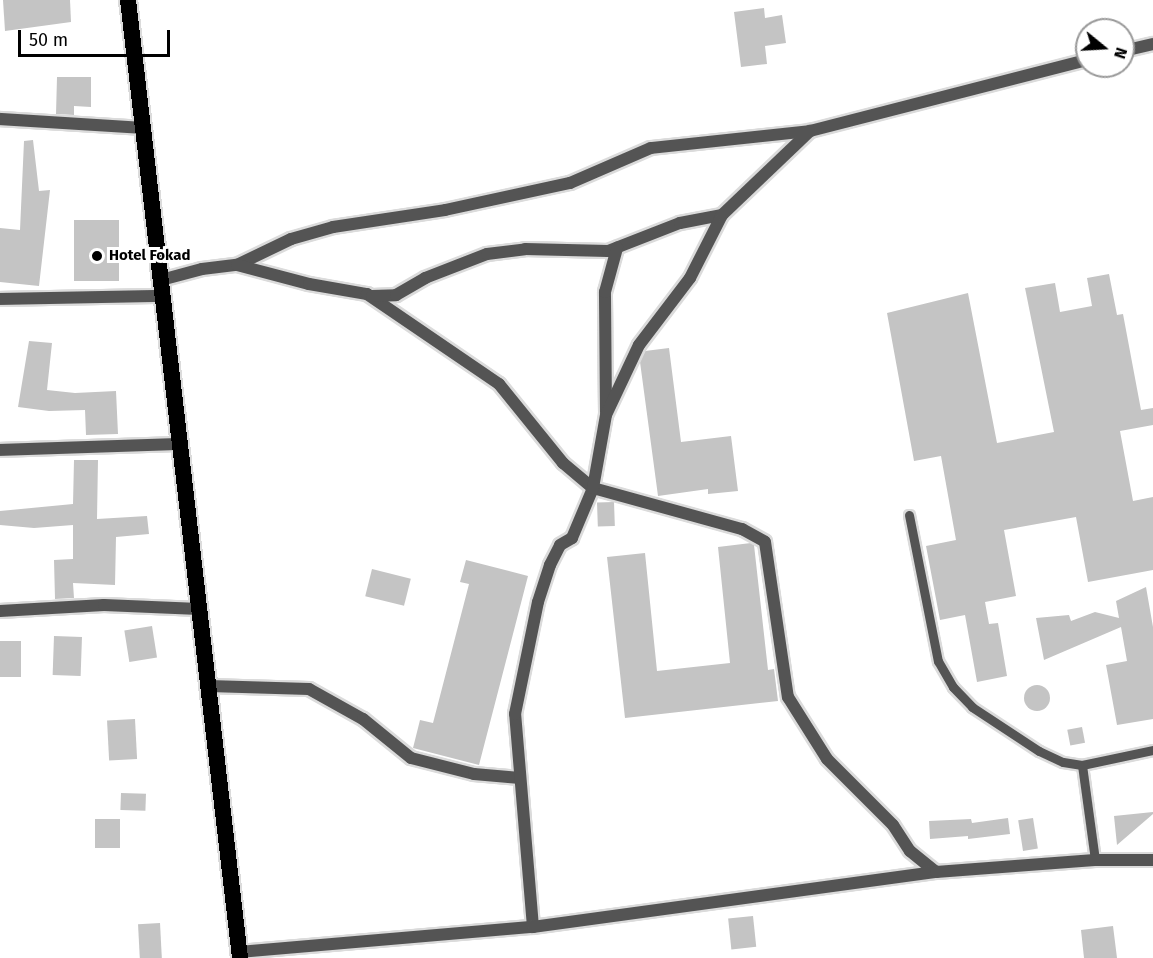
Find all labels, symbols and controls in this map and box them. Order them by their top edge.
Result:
scale bar [21,18,172,56]
north arrow [1075,18,1135,78]
text: 50 m [29,29,68,51]
text: N [1110,45,1131,61]
place label: Hotel Fokad [109,247,190,265]
marker: Hotel Fokad [90,249,104,263]

